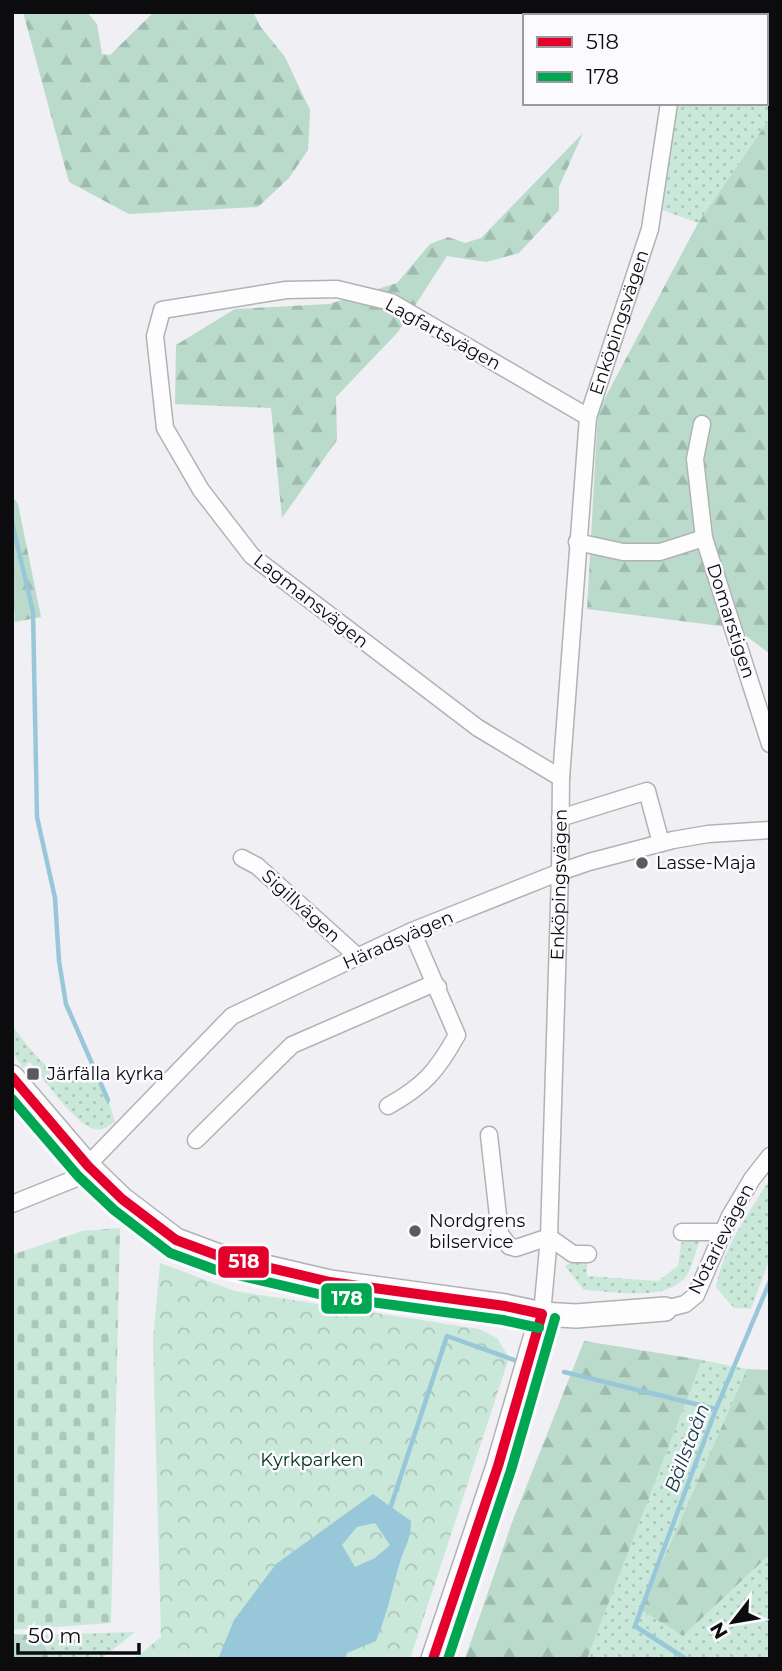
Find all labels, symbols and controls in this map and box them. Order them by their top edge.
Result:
legend [523,14,768,105]
text: 518 [586,29,619,54]
text: 178 [586,64,619,89]
street label: Enköpingsvägen [585,247,653,398]
street label: Lagfartsvägen [381,293,505,375]
street label: Lagmansvägen [249,549,373,653]
street label: Domarstigen [702,561,760,681]
street label: Enköpingsvägen [546,809,572,961]
place label: Lasse-Maja [656,852,756,874]
marker: Lasse-Maja [634,855,650,871]
street label: Sigillvägen [257,865,345,947]
street label: Häradsvägen [339,906,457,974]
place label: Järfälla kyrka [46,1063,164,1085]
marker: Järfälla kyrka [25,1066,41,1082]
street label: Notarievägen [684,1180,758,1298]
place label: Nordgrens bilservice [429,1210,525,1253]
marker: Nordgrens bilservice [407,1223,423,1239]
line badge: 518 [217,1245,270,1279]
text: 518 [228,1250,260,1273]
line badge: 178 [320,1282,373,1315]
text: 178 [331,1287,363,1310]
water label: Bällstaån [660,1401,714,1495]
park label: Kyrkparken [260,1449,364,1471]
north arrow [698,1587,768,1657]
scale bar [18,1612,138,1656]
text: N [705,1618,733,1643]
text: 50 m [28,1623,82,1648]

